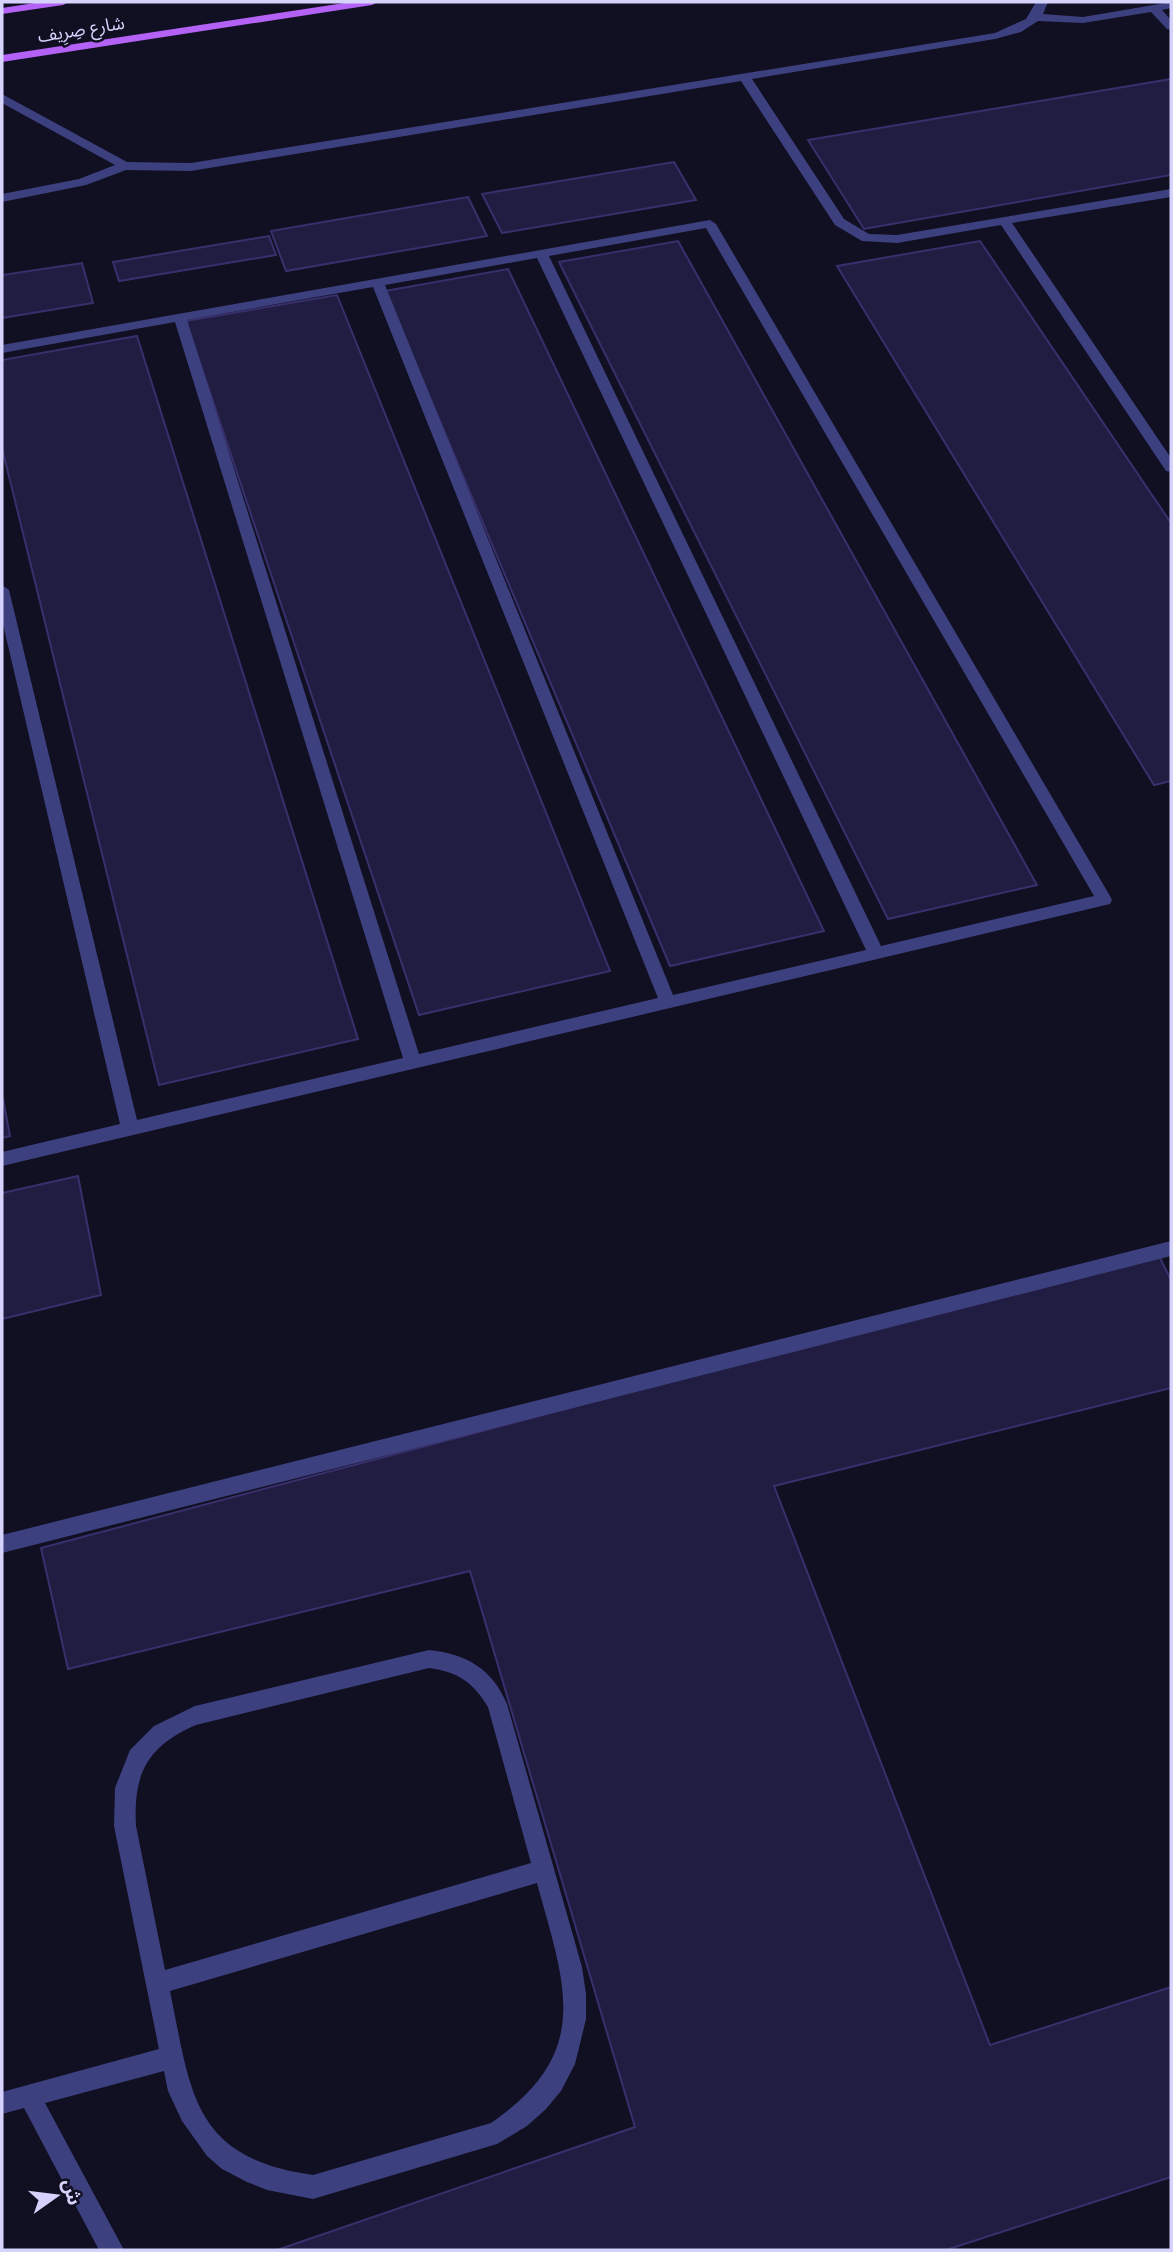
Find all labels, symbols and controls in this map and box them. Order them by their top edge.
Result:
street label: شارع صِرِيف [36,11,127,50]
north arrow [21,2161,91,2231]
text: ش [57,2176,87,2208]

